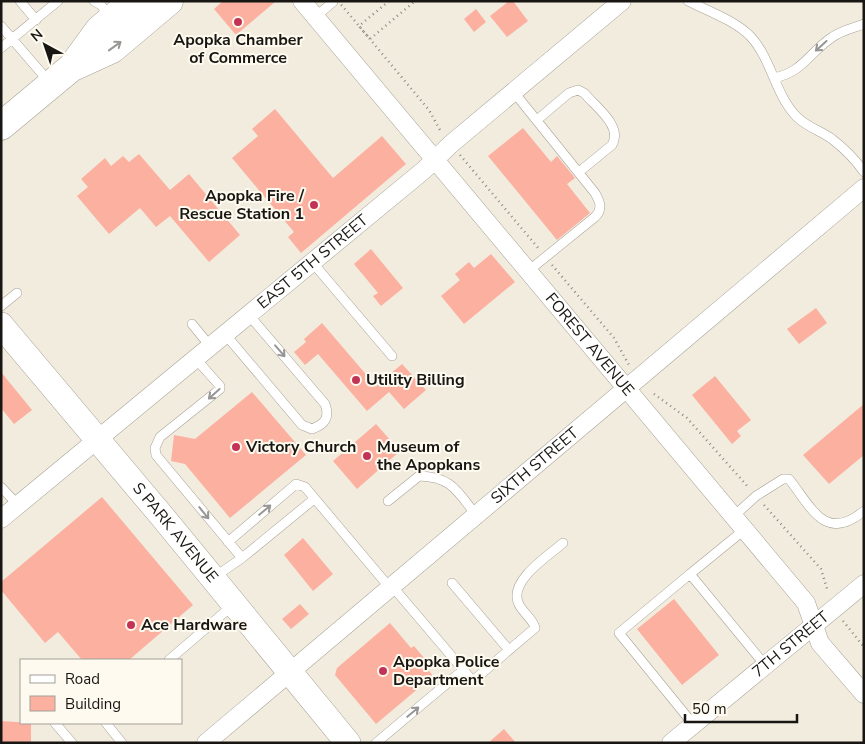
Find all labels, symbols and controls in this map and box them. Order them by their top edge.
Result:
marker: Apopka Chamber of Commerce [232,16,244,28]
north arrow [20,20,70,70]
text: N [27,25,47,46]
place label: Apopka Chamber of Commerce [173,29,303,69]
one-way arrow [108,40,121,51]
one-way arrow [815,41,828,52]
place label: Apopka Fire / Rescue Station 1 [179,185,305,225]
marker: Apopka Fire / Rescue Station 1 [308,199,320,211]
street label: EAST 5TH STREET [253,209,373,314]
street label: FOREST AVENUE [540,288,639,401]
one-way arrow [275,344,286,357]
place label: Utility Billing [366,369,465,391]
marker: Utility Billing [350,374,362,386]
one-way arrow [207,389,220,400]
street label: SIXTH STREET [486,422,583,509]
place label: Victory Church [245,436,356,458]
place label: Museum of the Apopkans [377,436,480,476]
marker: Victory Church [230,441,242,453]
marker: Museum of the Apopkans [361,450,373,462]
street label: S PARK AVENUE [127,478,223,587]
one-way arrow [259,505,272,516]
one-way arrow [199,506,210,519]
street label: 7TH STREET [748,606,834,683]
place label: Ace Hardware [141,614,247,636]
marker: Ace Hardware [125,619,137,631]
place label: Apopka Police Department [393,651,500,691]
legend [20,659,182,724]
marker: Apopka Police Department [377,665,389,677]
text: Road [65,669,100,689]
scale bar [685,692,798,724]
text: Building [65,694,121,714]
text: 50 m [692,699,727,719]
one-way arrow [407,706,420,717]

